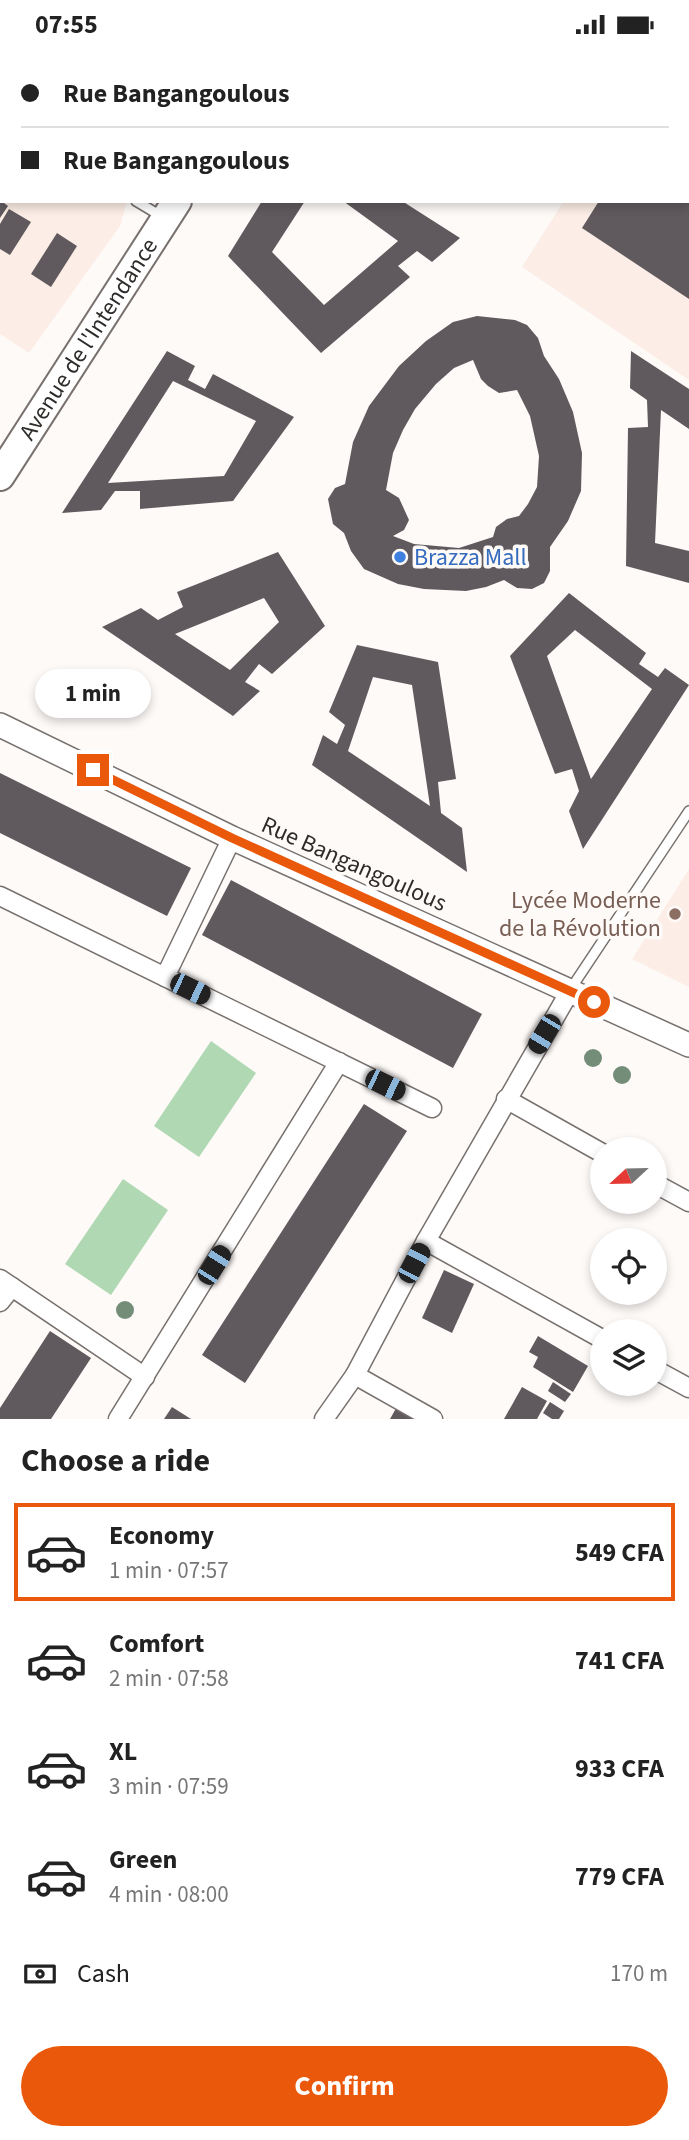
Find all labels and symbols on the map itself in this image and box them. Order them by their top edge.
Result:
street label: Avenue de l'Intendance [10,231,166,447]
place label: Brazza Mall [414,540,527,575]
marker: Brazza Mall [392,549,408,565]
callout: 1 min [35,669,151,717]
route end [77,754,109,786]
street label: Rue Bangangoulous [256,807,452,921]
place label: Lycée Moderne de la Révolution [499,883,661,946]
marker: Lycée Moderne de la Révolution [667,906,683,922]
car [167,970,214,1008]
route start [578,986,610,1018]
car [525,1011,564,1057]
car [362,1066,409,1104]
north arrow [590,1137,667,1215]
car [395,1240,434,1286]
car [194,1242,235,1288]

